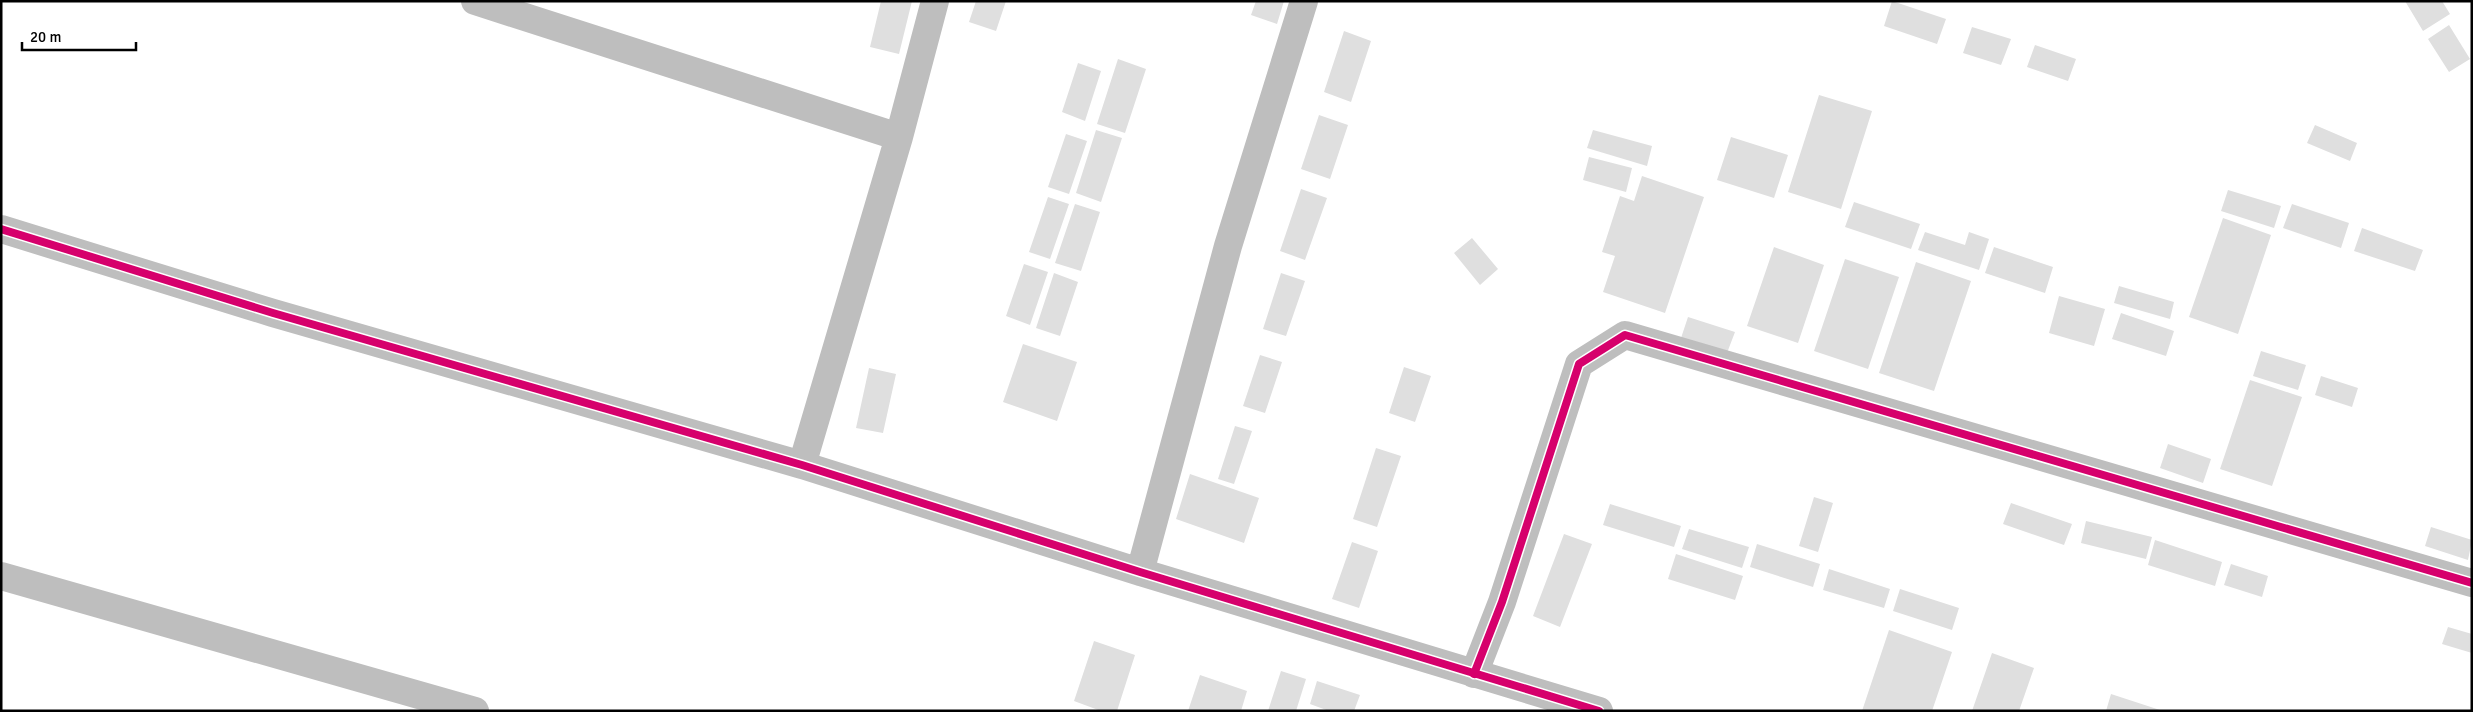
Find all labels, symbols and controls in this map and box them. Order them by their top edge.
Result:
scale bar [22,20,136,52]
text: 20 m [30,28,61,46]

